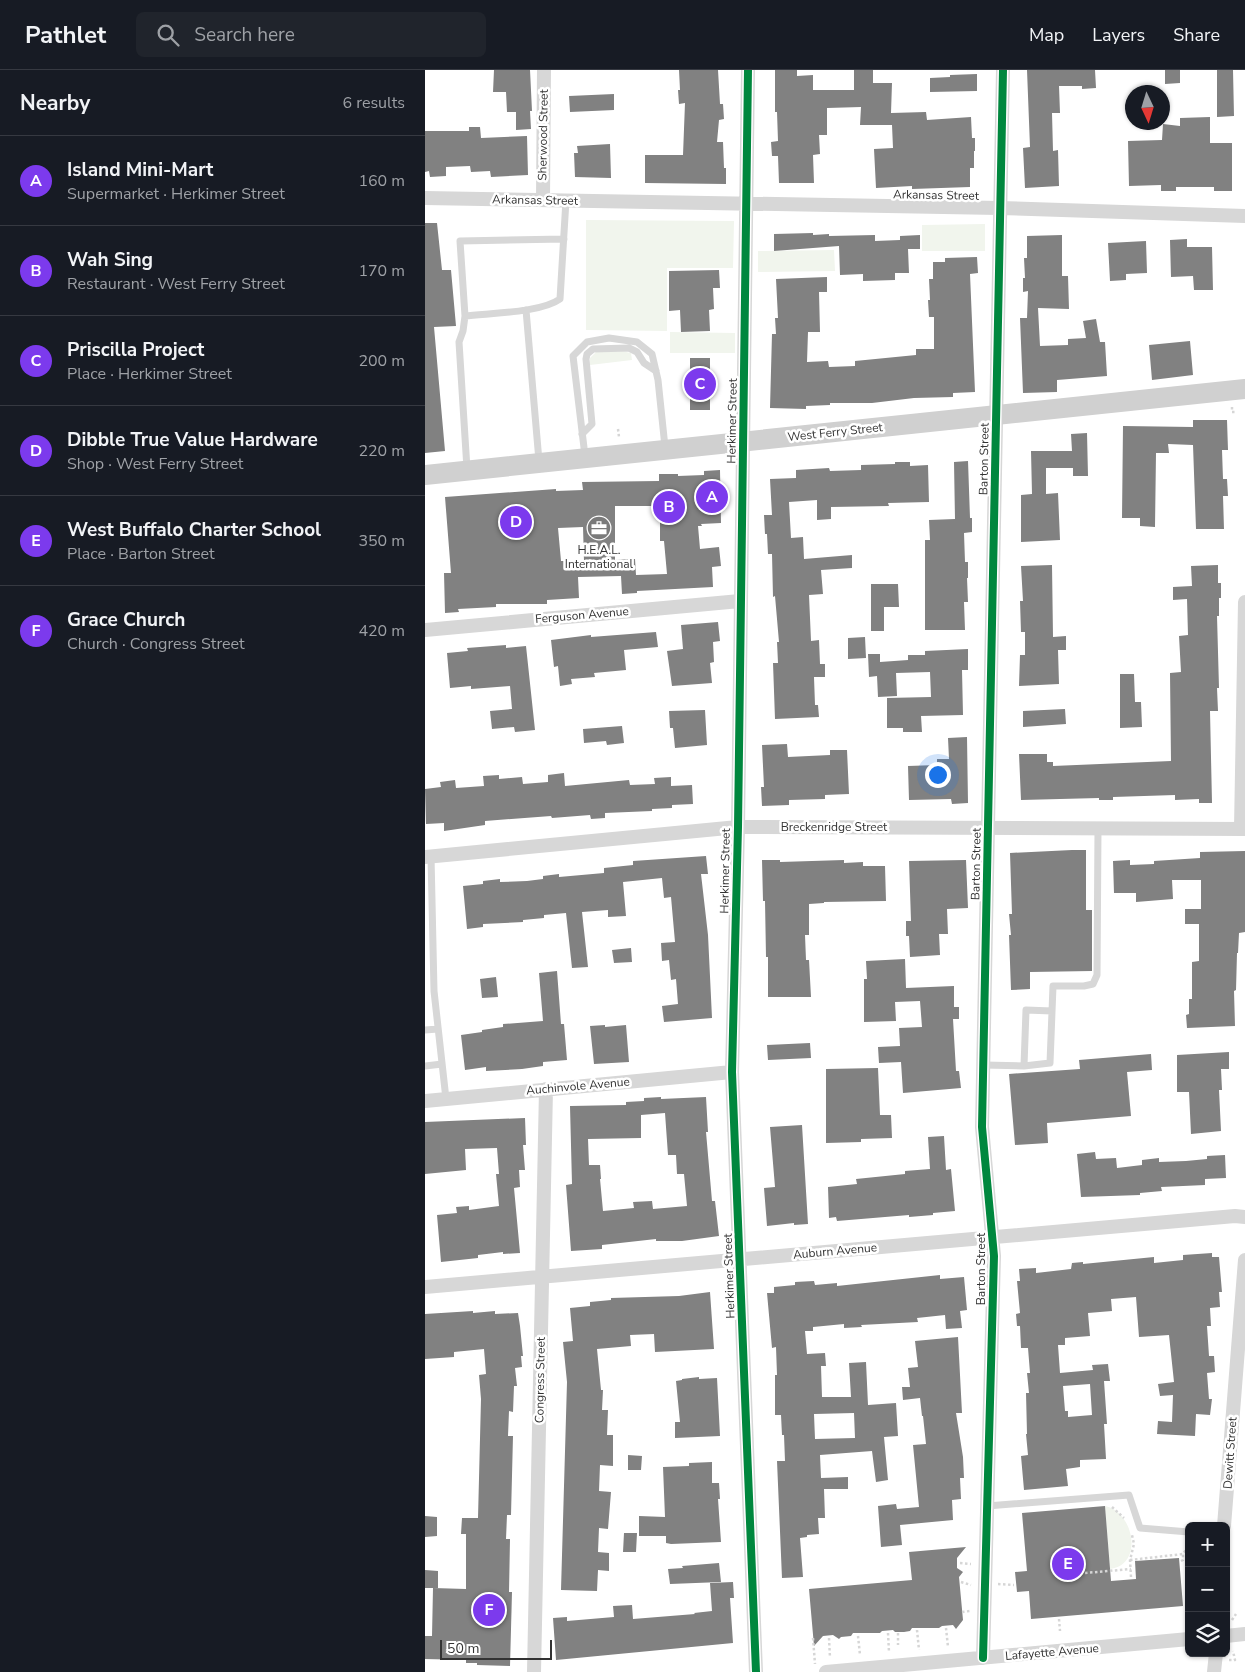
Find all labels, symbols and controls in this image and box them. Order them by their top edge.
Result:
search box [136,12,486,57]
text: Pathlet [25,19,106,51]
icon: search [154,21,182,49]
text: Search here [194,22,295,48]
text: Map [1029,23,1064,47]
text: Layers [1092,23,1145,47]
text: Share [1173,23,1220,47]
north arrow [1125,85,1170,130]
street label: Sherwood Street [534,88,552,181]
text: Nearby [20,89,90,117]
text: 6 results [343,92,405,114]
text: Island Mini-Mart [67,157,213,183]
text: A [30,170,42,192]
text: 160 m [358,170,405,192]
text: Supermarket · Herkimer Street [67,183,285,205]
street label: Arkansas Street [893,186,980,204]
street label: Arkansas Street [492,191,579,209]
text: Wah Sing [67,247,153,273]
text: B [30,260,42,282]
text: 170 m [358,260,405,282]
text: Restaurant · West Ferry Street [67,273,285,295]
text: Priscilla Project [67,337,204,363]
text: C [31,350,41,372]
text: 200 m [358,350,405,372]
text: Place · Herkimer Street [67,363,232,385]
pin: C [684,365,716,403]
street label: Herkimer Street [723,377,741,464]
street label: West Ferry Street [787,419,884,445]
street label: Barton Street [975,422,993,495]
text: Dibble True Value Hardware [67,427,318,453]
text: D [30,440,42,462]
text: 220 m [358,440,405,462]
text: Shop · West Ferry Street [67,453,243,475]
pin: A [696,478,728,516]
pin: B [653,488,685,526]
pin: D [500,503,532,541]
office icon: H.E.A.L. International [586,515,612,541]
text: West Buffalo Charter School [67,517,321,543]
text: E [31,530,41,552]
text: 350 m [358,530,405,552]
place label: H.E.A.L. International [565,542,634,572]
text: Place · Barton Street [67,543,215,565]
street label: Ferguson Avenue [535,603,629,627]
text: Grace Church [67,607,185,633]
text: F [32,620,41,642]
text: 420 m [358,620,405,642]
text: Church · Congress Street [67,633,245,655]
your location [925,762,951,788]
street label: Breckenridge Street [781,819,888,835]
street label: Herkimer Street [716,827,734,914]
street label: Barton Street [967,827,985,900]
street label: Auchinvole Avenue [526,1073,630,1099]
street label: Herkimer Street [719,1232,738,1319]
street label: Barton Street [973,1232,989,1305]
street label: Auburn Avenue [792,1239,878,1263]
street label: Congress Street [531,1336,549,1423]
street label: Dewitt Street [1220,1416,1241,1490]
map controls [1185,1522,1230,1657]
button: + [1185,1522,1230,1567]
pin: E [1052,1545,1084,1583]
button: − [1185,1567,1230,1612]
pin: F [473,1591,505,1629]
button: layers [1185,1612,1230,1657]
scale bar [440,1637,553,1660]
text: 50 m [447,1639,479,1658]
street label: Lafayette Avenue [1004,1640,1100,1664]

